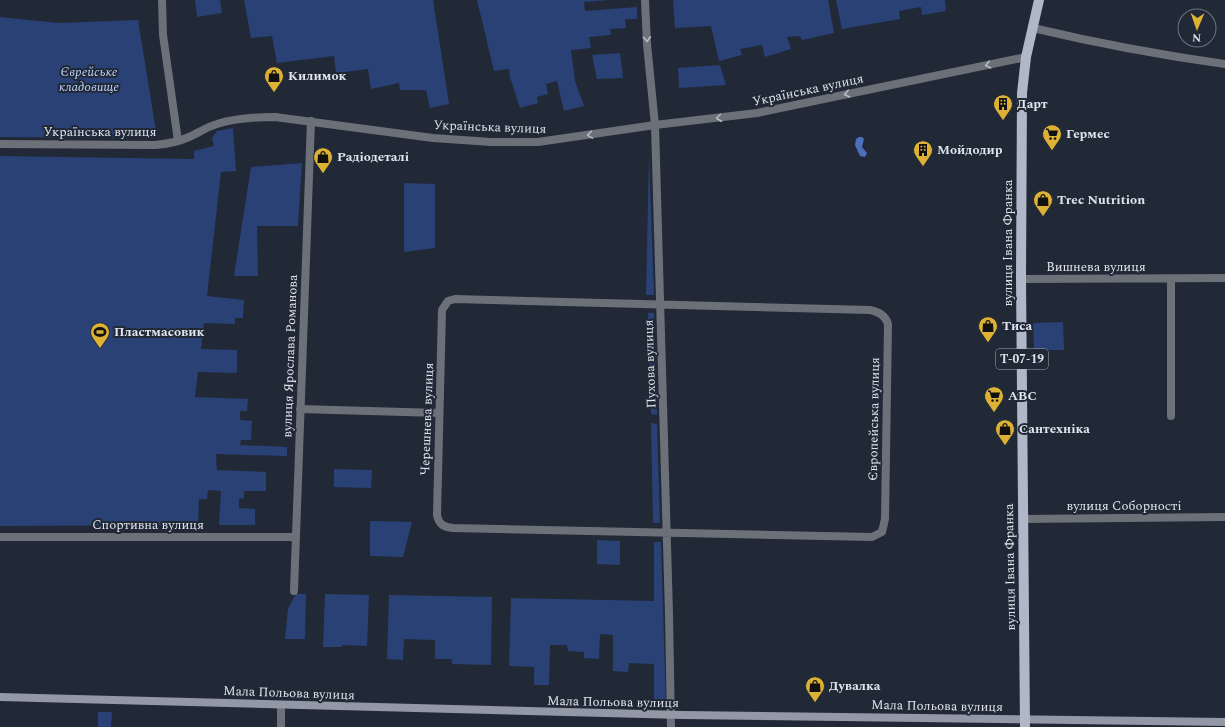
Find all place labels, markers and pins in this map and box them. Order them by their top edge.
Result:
shop icon: Килимок [263,65,285,93]
place label: Килимок [288,66,347,86]
building icon: Дарт [992,93,1014,121]
place label: Дарт [1017,94,1048,114]
supermarket icon: Гермес [1041,123,1063,151]
place label: Гермес [1066,124,1110,144]
building icon: Мойдодир [912,139,934,167]
place label: Мойдодир [937,140,1003,160]
shop icon: Радіодеталі [312,146,334,174]
place label: Радіодеталі [337,147,409,167]
shop icon: Trec Nutrition [1032,189,1054,217]
place label: Trec Nutrition [1057,190,1145,210]
shop icon: Тиса [977,315,999,343]
place label: Тиса [1002,316,1033,336]
sports icon: Пластмасовик [89,321,111,349]
place label: Пластмасовик [114,322,204,342]
supermarket icon: ABC [983,385,1005,413]
place label: ABC [1008,386,1037,406]
shop icon: Сантехніка [994,418,1016,446]
place label: Сантехніка [1019,419,1090,439]
shop icon: Дувалка [804,675,826,703]
place label: Дувалка [829,676,881,696]

